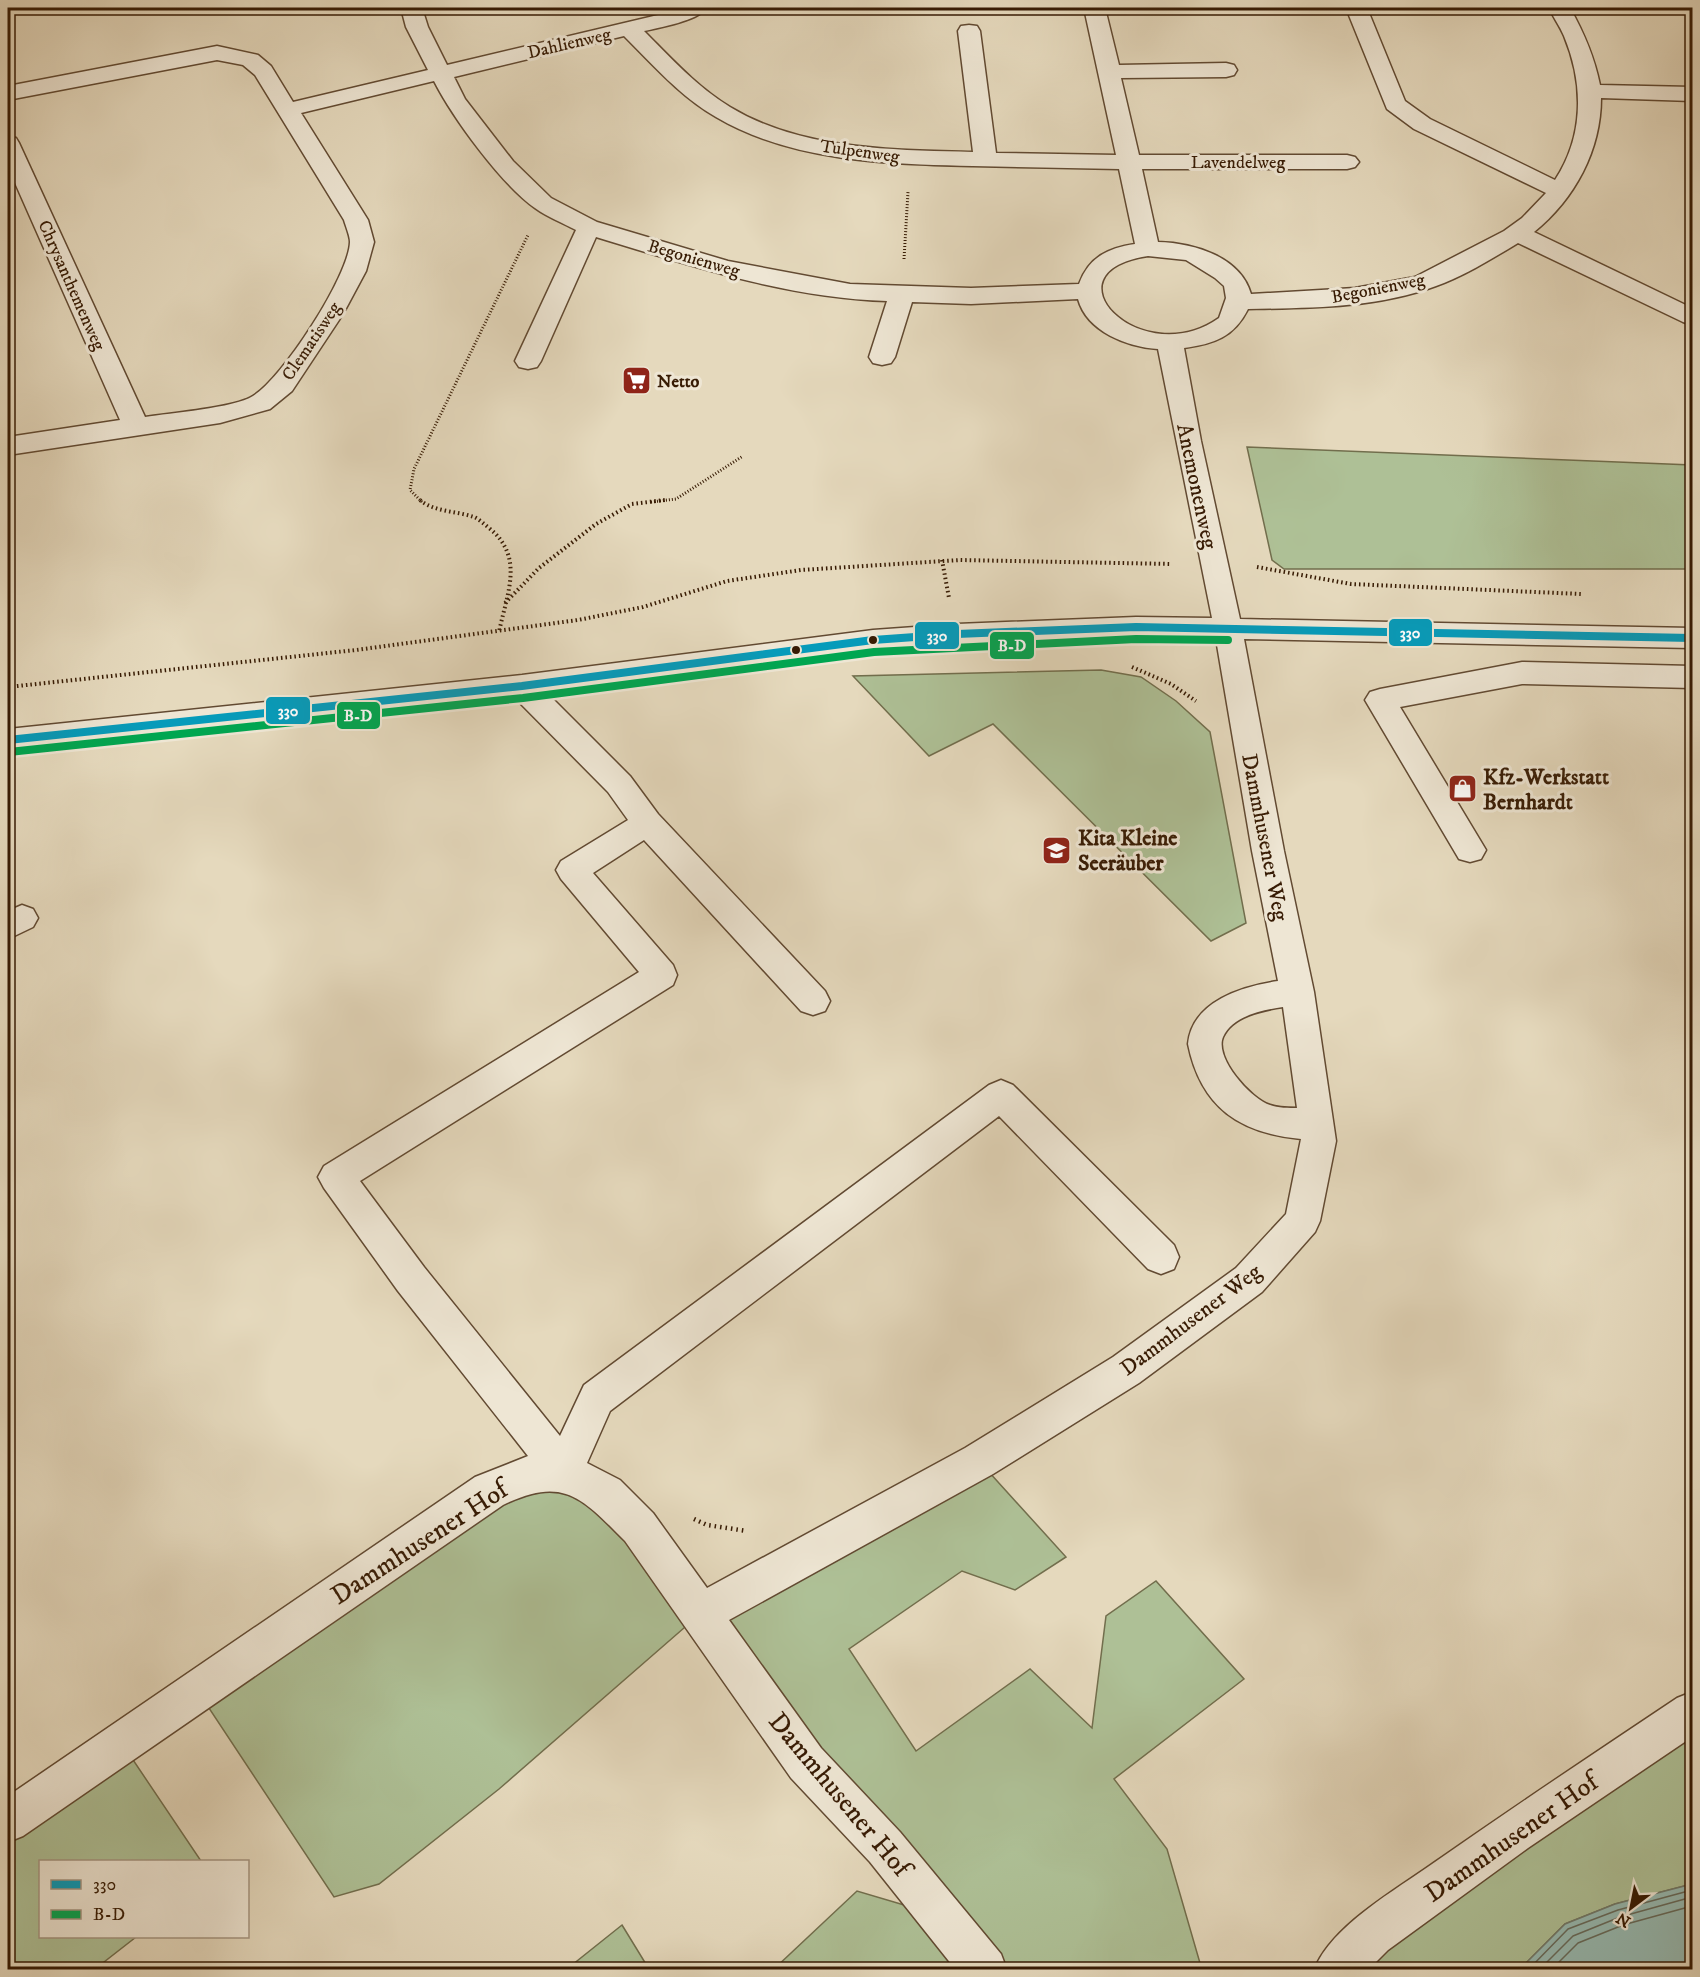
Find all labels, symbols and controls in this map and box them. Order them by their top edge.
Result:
street label: Dahlienweg [525,24,613,64]
street label: Tulpenweg [819,136,901,168]
street label: Lavendelweg [1191,152,1286,174]
street label: Chrysanthemenweg [33,217,110,354]
street label: Begonienweg [645,235,743,283]
street label: Begonienweg [1330,269,1427,309]
street label: Clematisweg [278,298,346,385]
supermarket icon: Netto [620,365,652,397]
place label: Netto [657,371,699,393]
street label: Anemonenweg [1170,421,1223,552]
line badge: 330 [1388,618,1433,647]
line badge: 330 [914,621,960,650]
text: 330 [1400,623,1421,643]
text: 330 [927,626,948,646]
line badge: B-D [989,631,1035,660]
unlabelled marker [867,634,879,646]
text: B-D [998,636,1026,656]
unlabelled marker [790,644,802,656]
line badge: 330 [265,696,311,725]
text: 330 [278,701,299,721]
line badge: B-D [336,701,381,730]
text: B-D [344,706,372,726]
street label: Dammhusener Weg [1235,751,1294,923]
place label: Kfz-Werkstatt Bernhardt [1483,764,1609,816]
shop icon: Kfz-Werkstatt Bernhardt [1446,773,1478,805]
place label: Kita Kleine Seeräuber [1078,825,1177,877]
school or university icon: Kita Kleine Seeräuber [1041,834,1073,866]
street label: Dammhusener Weg [1115,1258,1267,1382]
street label: Dammhusener Hof [325,1471,518,1613]
street label: Dammhusener Hof [761,1705,921,1887]
street label: Dammhusener Hof [1418,1763,1609,1910]
legend [39,1860,249,1938]
text: 330 [93,1874,116,1896]
north arrow [1601,1878,1661,1938]
text: B-D [93,1904,125,1926]
text: N [1613,1908,1634,1932]

